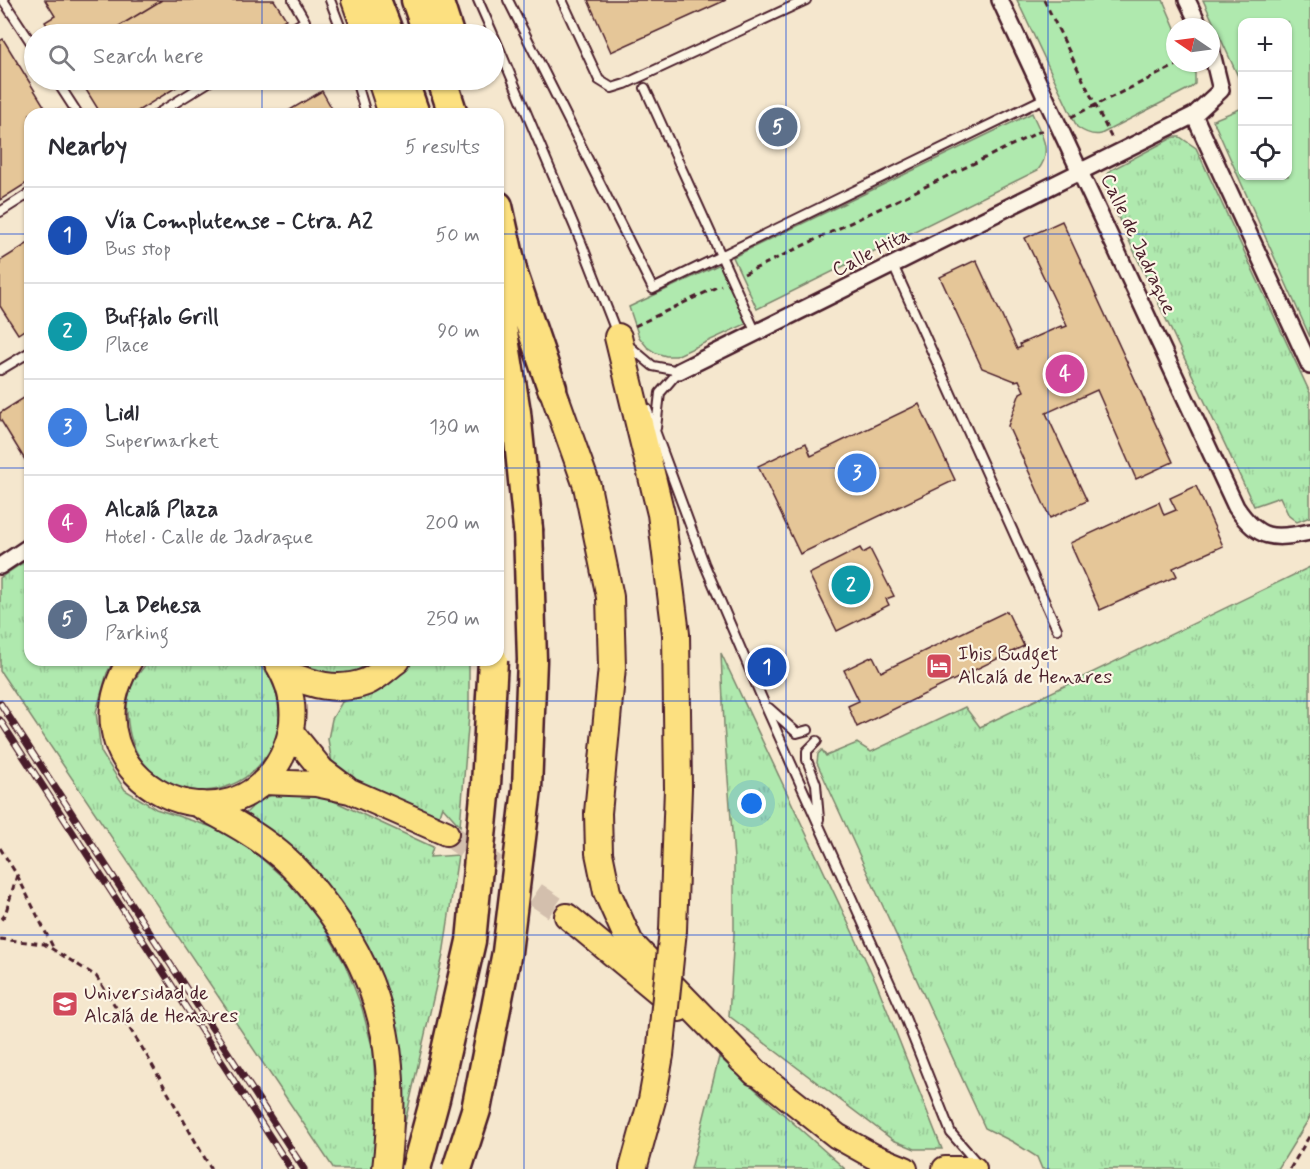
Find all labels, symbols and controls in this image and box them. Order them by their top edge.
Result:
north arrow [1166,18,1220,72]
map controls [1238,18,1292,180]
button: + [1238,18,1292,72]
search box [24,24,504,90]
icon: search [45,41,78,74]
text: Search here [93,43,204,71]
button: − [1238,72,1292,126]
pin: 5 [758,104,798,150]
button: locate [1238,126,1292,180]
text: Nearby [48,130,127,164]
text: 5 results [405,134,480,161]
street label: Calle de Jadraque [1094,169,1182,319]
text: Vía Complutense - Ctra. A2 [105,208,373,236]
text: 1 [63,222,72,249]
text: 50 m [435,222,480,249]
street label: Calle Hita [828,222,914,284]
text: Bus stop [105,236,171,263]
text: Buffalo Grill [105,304,219,332]
text: 2 [63,318,72,345]
text: 90 m [437,318,480,345]
text: Place [105,332,149,359]
pin: 4 [1046,352,1084,397]
text: Lidl [105,400,139,428]
text: 3 [63,414,72,441]
text: 130 m [429,414,480,441]
text: Supermarket [105,428,219,455]
pin: 3 [838,450,876,496]
text: Alcalá Plaza [105,496,218,524]
text: 4 [62,510,73,537]
text: 200 m [425,510,480,537]
text: Hotel · Calle de Jadraque [105,524,313,551]
pin: 2 [832,562,870,608]
text: La Dehesa [105,592,201,620]
text: 5 [62,606,74,633]
text: 250 m [426,606,480,633]
text: Parking [105,620,169,647]
place label: Ibis Budget Alcalá de Henares [958,641,1112,691]
pin: 1 [748,644,786,690]
hotel icon: Ibis Budget Alcalá de Henares [924,651,954,681]
your location [737,789,766,818]
place label: Universidad de Alcalá de Henares [84,980,238,1030]
school or university icon: Universidad de Alcalá de Henares [50,989,80,1019]

